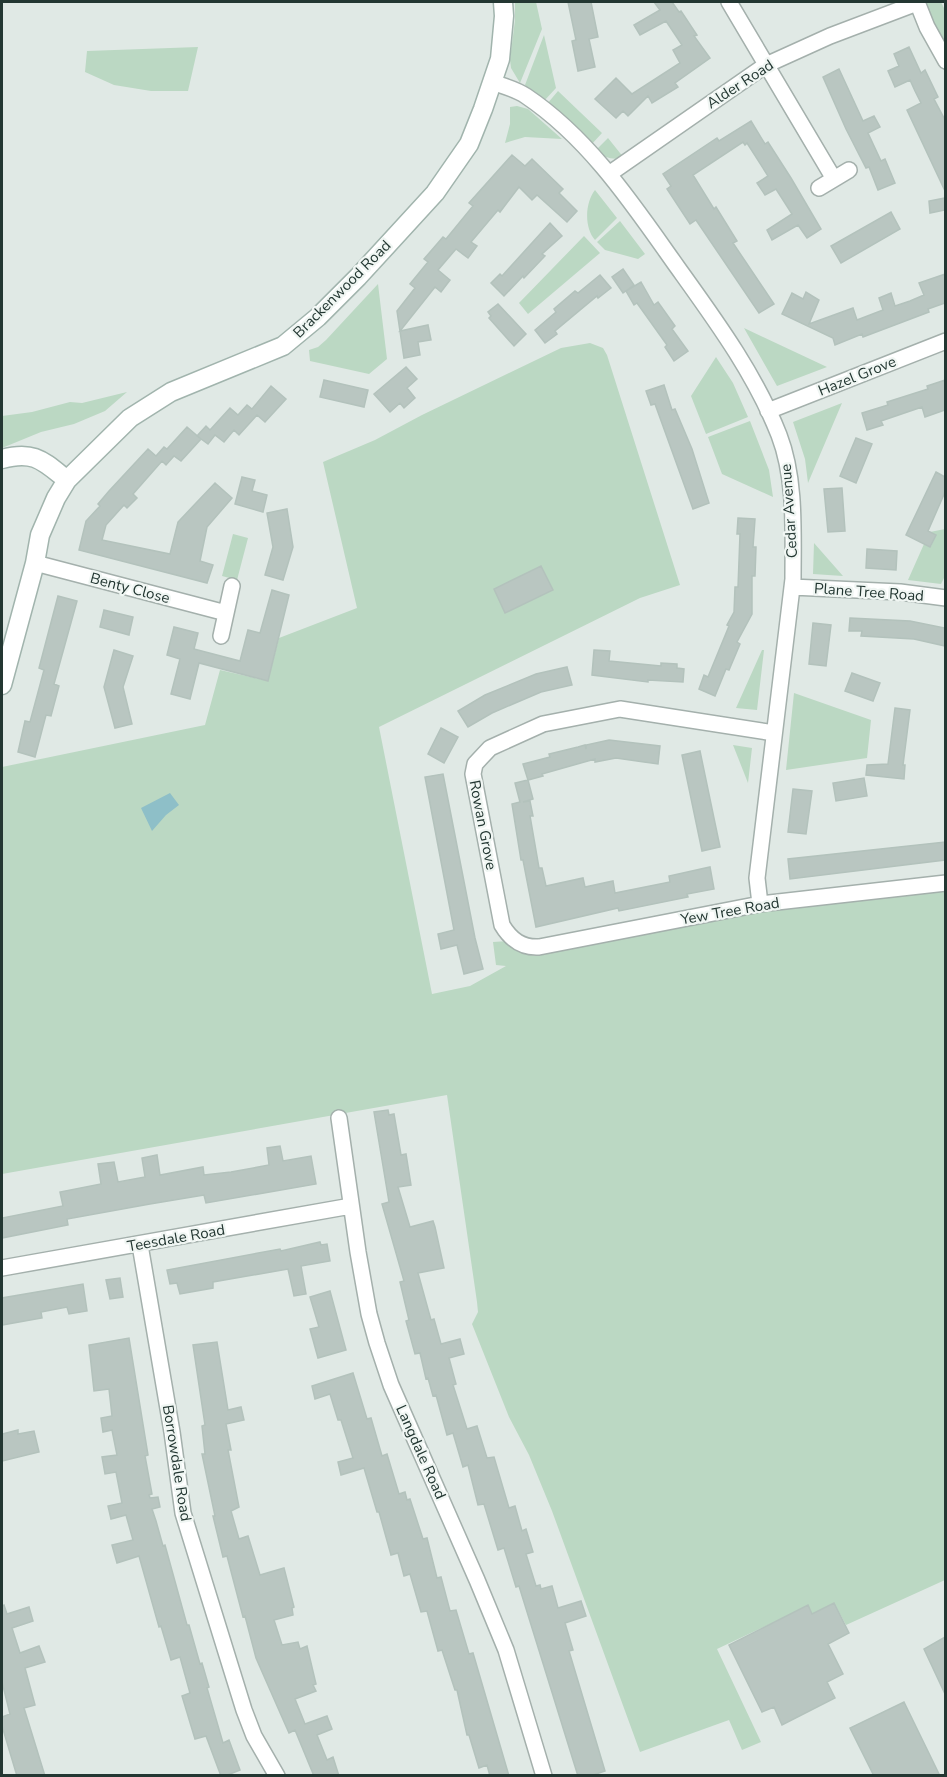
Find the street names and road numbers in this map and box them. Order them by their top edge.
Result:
street label: Alder Road [703,55,777,113]
street label: Brackenwood Road [289,236,395,342]
street label: Hazel Grove [815,351,899,401]
street label: Cedar Avenue [776,463,802,559]
street label: Benty Close [88,568,172,608]
street label: Plane Tree Road [813,578,925,606]
street label: Rowan Grove [465,778,501,872]
street label: Yew Tree Road [678,892,781,930]
street label: Teesdale Road [126,1220,226,1256]
street label: Langdale Road [391,1402,451,1502]
street label: Borrowdale Road [158,1403,196,1523]

